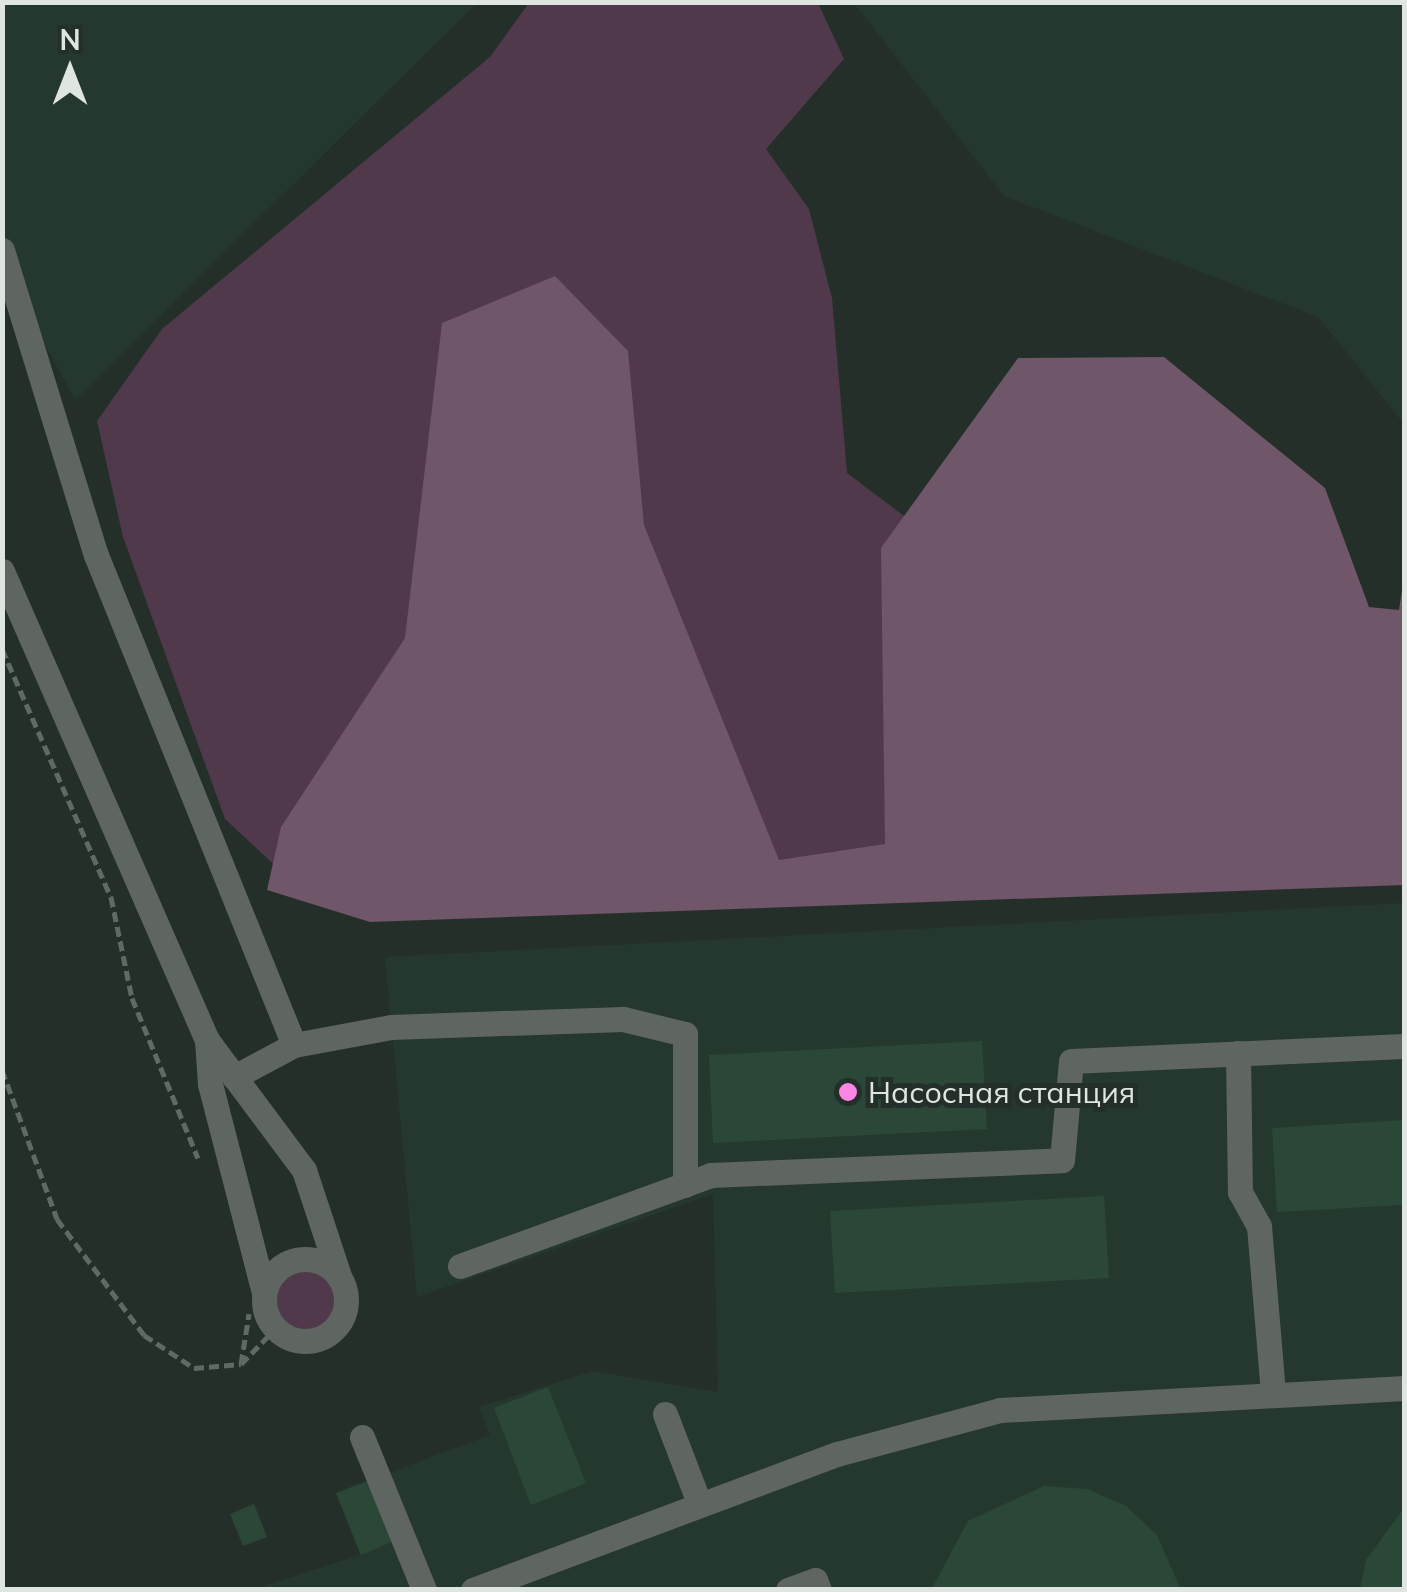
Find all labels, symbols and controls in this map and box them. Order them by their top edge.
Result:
north arrow [20,20,120,120]
text: N [59,22,81,57]
place label: Насосная станция [868,1074,1135,1110]
marker: Насосная станция [837,1081,859,1103]

